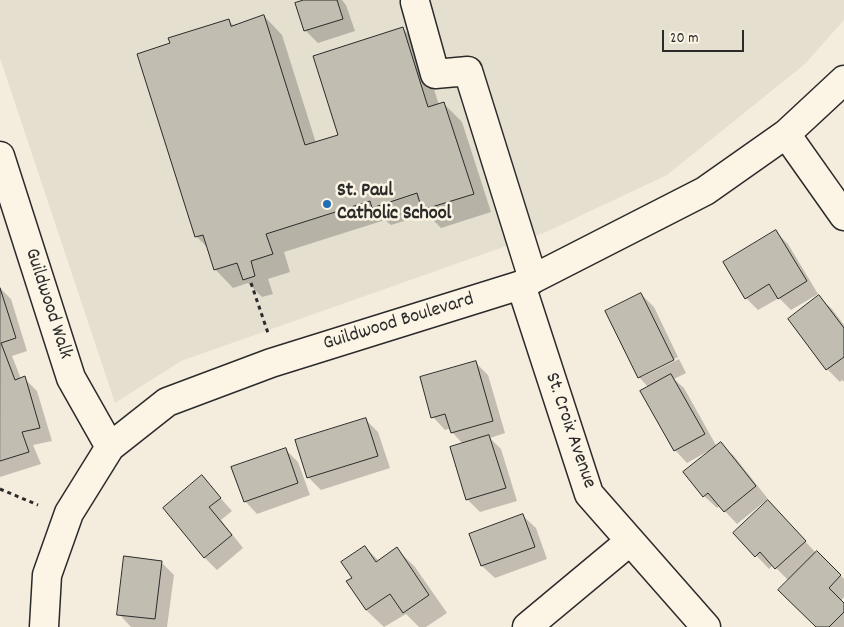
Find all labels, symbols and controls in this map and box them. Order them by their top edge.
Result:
scale bar [664,20,746,52]
text: 20 m [670,28,698,50]
place label: St. Paul Catholic School [337,180,451,227]
marker: St. Paul Catholic School [321,198,333,210]
street label: Guildwood Walk [18,246,76,362]
street label: Guildwood Boulevard [321,289,477,357]
street label: St. Croix Avenue [538,370,600,492]

